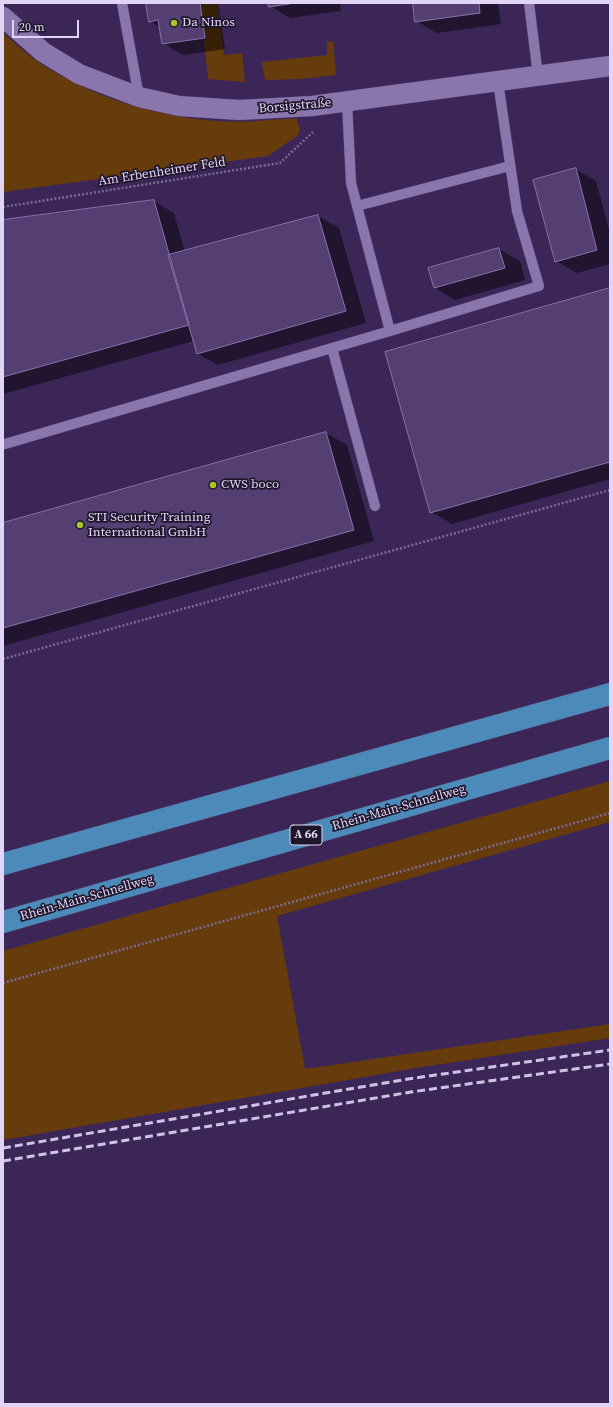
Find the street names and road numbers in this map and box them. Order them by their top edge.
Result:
street label: Borsigstraße [258,95,332,117]
street label: Am Erbenheimer Feld [97,154,227,190]
street label: Rhein-Main-Schnellweg [330,781,468,835]
road number: A 66 [290,825,322,845]
street label: Rhein-Main-Schnellweg [18,871,156,925]

